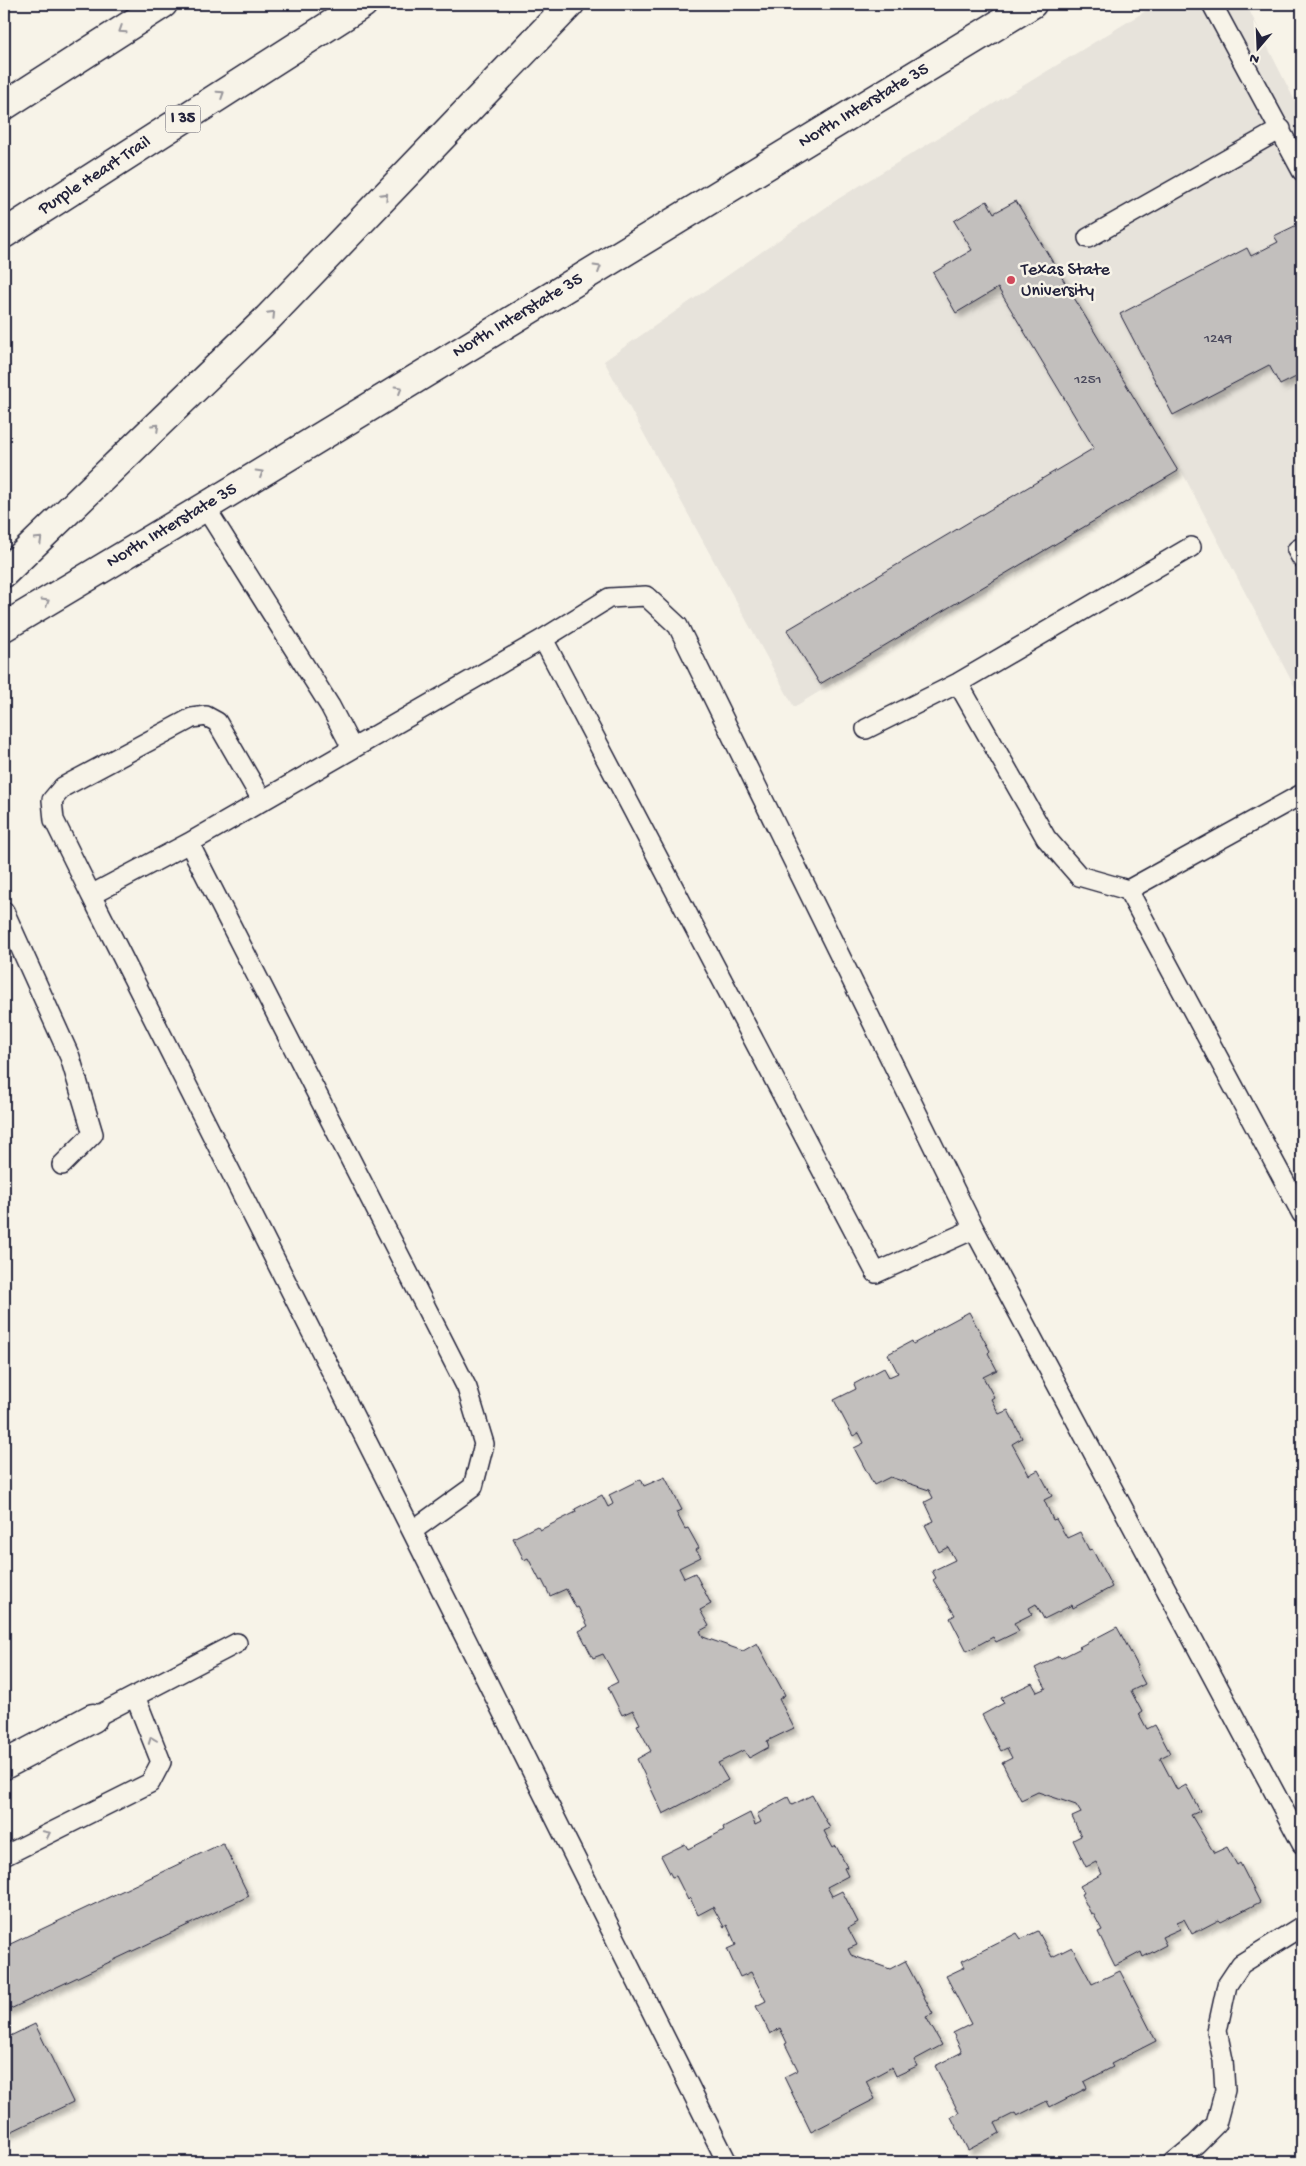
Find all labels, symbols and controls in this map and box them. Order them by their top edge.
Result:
north arrow [1234,22,1284,72]
one-way arrow [119,24,128,33]
text: N [1247,48,1262,67]
street label: North Interstate 35 [795,59,933,153]
one-way arrow [216,91,225,101]
road number: I 35 [166,106,200,132]
street label: Purple Heart Trail [34,132,155,221]
one-way arrow [379,193,388,202]
place label: Texas State University [1020,260,1111,302]
one-way arrow [592,265,601,274]
street label: North Interstate 35 [449,269,587,363]
marker: Texas State University [1005,274,1017,286]
one-way arrow [266,310,275,319]
house number: 1249 [1203,330,1232,348]
house number: 1251 [1073,371,1102,389]
one-way arrow [393,385,402,395]
one-way arrow [150,424,159,433]
one-way arrow [255,470,264,480]
street label: North Interstate 35 [103,479,241,573]
one-way arrow [33,536,42,545]
one-way arrow [40,598,49,608]
one-way arrow [148,1736,158,1745]
one-way arrow [42,1830,51,1840]

